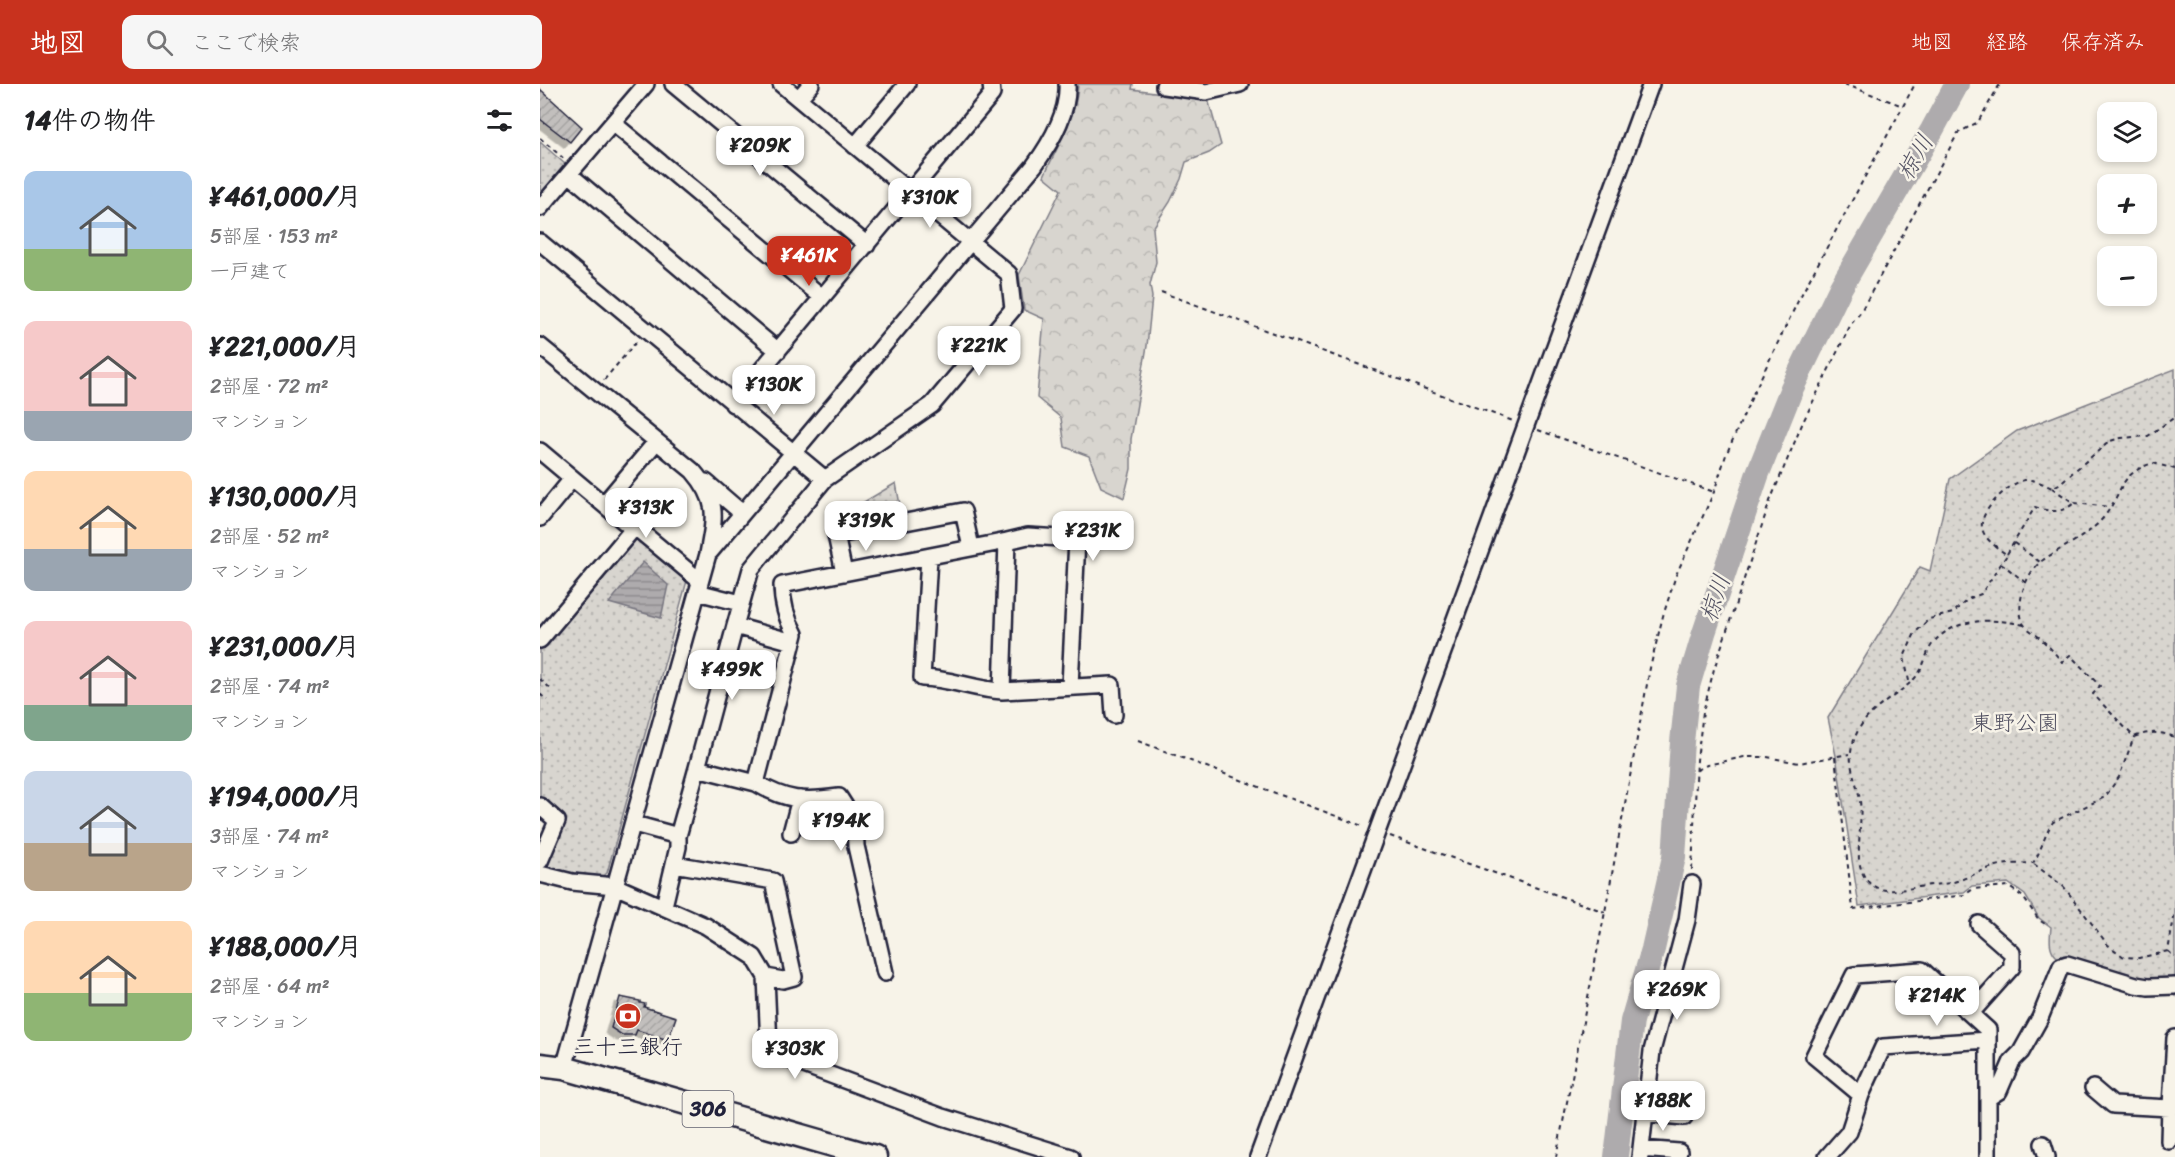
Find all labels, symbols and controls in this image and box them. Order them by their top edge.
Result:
search box [122,15,542,69]
text: 地図 [30,18,86,67]
text: ここで検索 [191,23,301,62]
text: 地図 [1911,23,1953,61]
text: 経路 [1986,23,2028,61]
text: 保存済み [2061,23,2145,61]
icon: search [143,26,176,59]
text: 14件の物件 [24,97,155,143]
map controls [2097,102,2157,306]
button: layers [2097,102,2157,162]
icon: filters [483,104,516,137]
pin: ¥209K [718,126,802,177]
water label: 椋川 [1885,126,1945,188]
text: ¥209K [730,128,790,163]
text: ¥461,000/月 [210,173,362,219]
button: + [2097,174,2157,234]
pin: ¥310K [888,178,972,229]
text: ¥310K [902,180,958,215]
icon: home [72,195,144,267]
text: 5部屋 · 153 m² [210,219,338,254]
pin: ¥461K [767,236,851,287]
text: ¥461K [781,238,837,273]
button: − [2097,246,2157,306]
text: 一戸建て [210,254,290,289]
text: ¥221,000/月 [210,323,361,369]
pin: ¥221K [937,326,1021,377]
text: ¥221K [952,328,1006,363]
icon: home [72,345,144,417]
pin: ¥130K [732,365,816,416]
text: ¥130K [746,367,802,402]
text: 2部屋 · 72 m² [210,369,329,404]
text: マンション [210,404,309,439]
text: ¥130,000/月 [210,473,361,519]
pin: ¥313K [604,488,688,539]
text: ¥313K [619,490,673,525]
icon: home [72,495,144,567]
pin: ¥319K [824,501,908,552]
text: ¥319K [838,503,894,538]
pin: ¥231K [1051,511,1135,562]
text: ¥231K [1066,513,1120,548]
text: 2部屋 · 52 m² [210,519,329,554]
text: マンション [210,554,309,589]
water label: 椋川 [1687,568,1743,628]
text: ¥231,000/月 [210,623,360,669]
icon: home [72,645,144,717]
pin: ¥499K [690,650,774,701]
text: ¥499K [702,652,762,687]
text: 2部屋 · 74 m² [210,669,330,704]
park label: 東野公園 [1971,703,2059,742]
text: マンション [210,704,309,739]
text: ¥194,000/月 [210,773,363,819]
icon: home [72,795,144,867]
pin: ¥194K [799,801,883,852]
text: ¥194K [813,803,869,838]
text: 3部屋 · 74 m² [210,819,329,854]
text: マンション [210,854,309,889]
text: ¥188,000/月 [210,923,362,969]
icon: home [72,945,144,1017]
text: 2部屋 · 64 m² [210,969,330,1004]
pin: ¥269K [1635,970,1719,1021]
text: ¥269K [1648,972,1706,1007]
pin: ¥214K [1895,976,1979,1027]
text: ¥214K [1909,978,1965,1013]
bank icon: 三十三銀行 [613,1001,643,1031]
text: マンション [210,1004,309,1039]
place label: 三十三銀行 [573,1027,683,1066]
pin: ¥303K [753,1029,837,1080]
text: ¥303K [766,1031,824,1066]
pin: ¥188K [1621,1081,1705,1132]
text: ¥188K [1635,1083,1691,1118]
road number: 306 [682,1091,734,1127]

